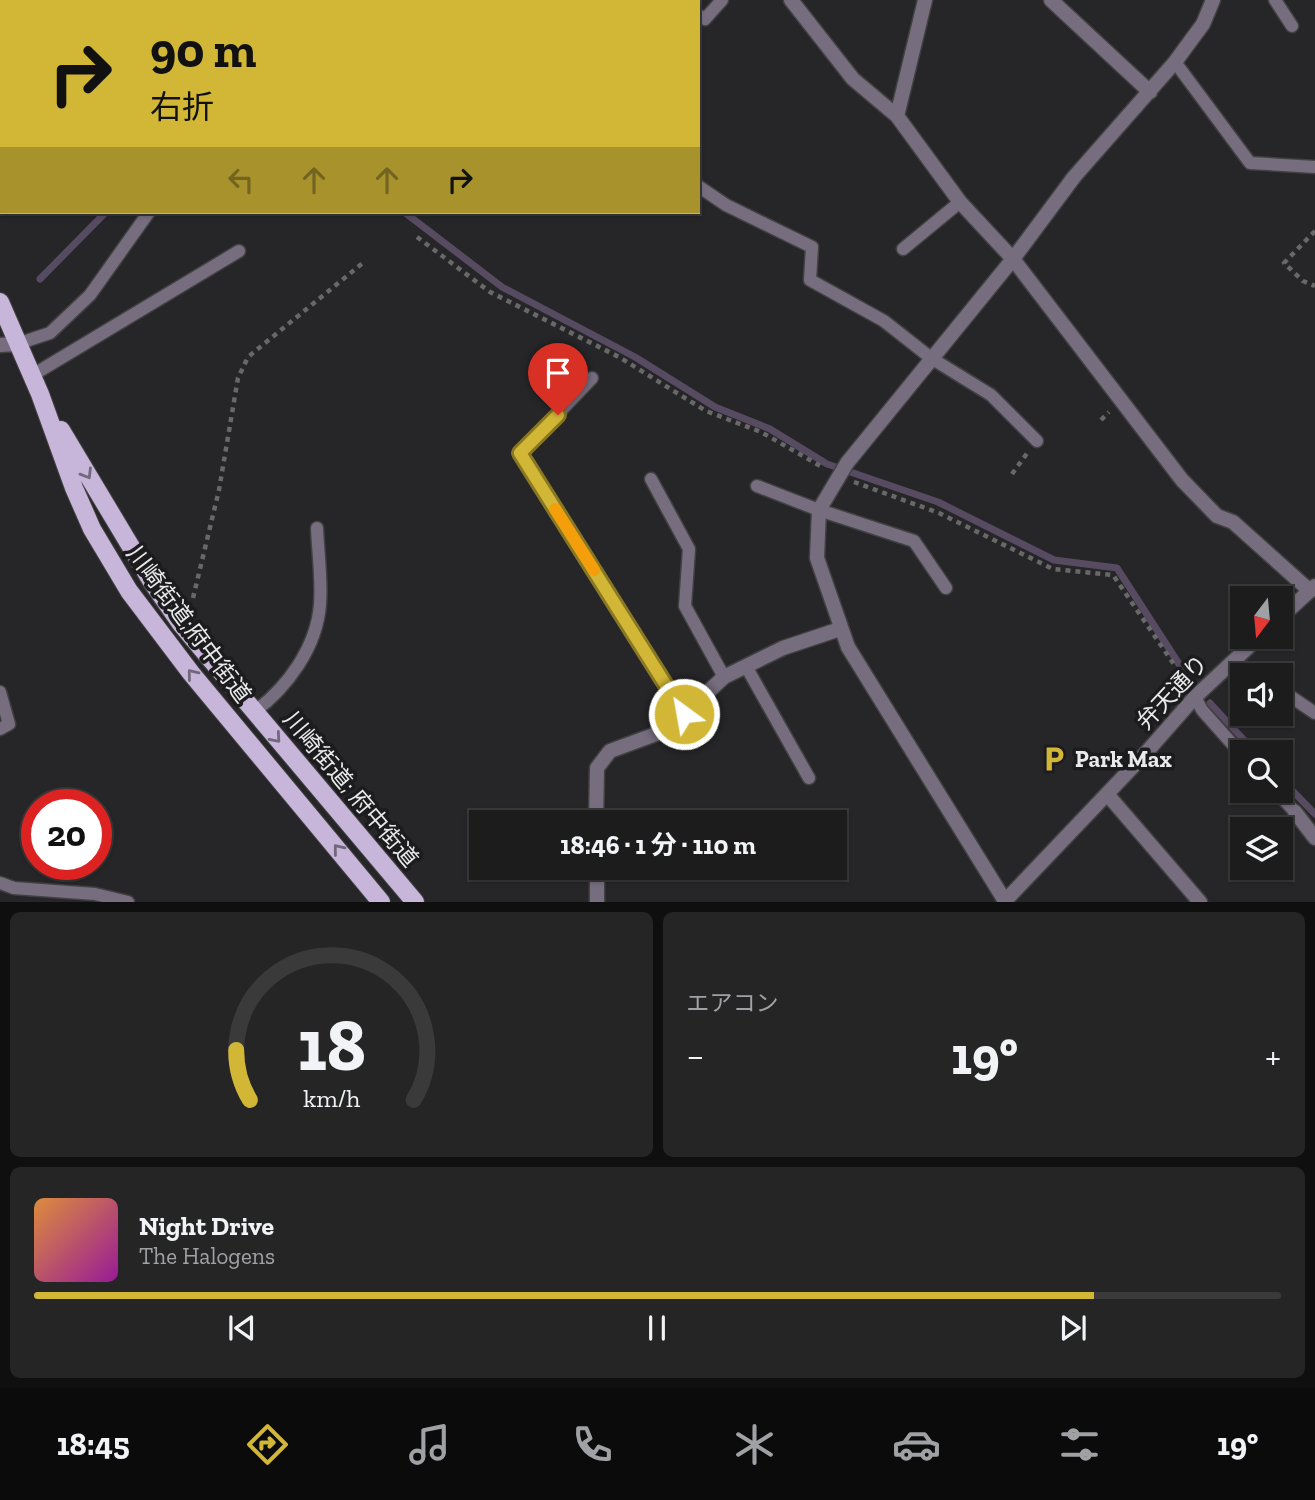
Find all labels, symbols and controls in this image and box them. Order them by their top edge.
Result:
text: 90 m [150,21,257,80]
icon: right [35,28,126,119]
text: 右折 [150,88,214,126]
icon: left [222,161,260,199]
icon: ahead [295,161,333,199]
icon: ahead [368,161,406,199]
icon: right [441,161,479,199]
pin [528,343,588,415]
icon: arrive [539,354,577,392]
one-way arrow [79,466,92,479]
street label: 川崎街道;府中街道 [121,540,257,708]
north arrow [1230,586,1293,649]
map controls [1230,586,1293,880]
street label: 弁天通り [1130,649,1214,735]
button: sound [1230,663,1293,726]
one-way arrow [188,670,200,683]
position arrow [647,677,721,751]
street label: 川崎街道; 府中街道 [278,705,424,873]
one-way arrow [268,730,280,743]
button: search [1230,740,1293,803]
parking icon: Park Max [1039,744,1069,774]
place label: Park Max [1075,745,1172,773]
speed limit sign: 20 [21,789,112,880]
button: layers [1230,817,1293,880]
text: 18:46 · 1 分 · 110 m [560,829,756,861]
one-way arrow [334,844,346,857]
text: エアコン [687,989,779,1017]
text: 18 [297,1002,366,1090]
text: 19° [951,1025,1018,1087]
text: − [687,1033,704,1079]
text: + [1265,1033,1281,1079]
text: km/h [303,1083,360,1113]
text: Night Drive [139,1210,274,1242]
text: The Halogens [139,1242,275,1270]
icon: previous [223,1309,261,1347]
icon: pause [638,1309,676,1347]
icon: next [1054,1309,1092,1347]
icon: directions [243,1420,292,1469]
icon: music [405,1420,454,1469]
icon: phone [568,1420,617,1469]
icon: climate [730,1420,779,1469]
icon: car [892,1420,941,1469]
icon: filters [1055,1420,1104,1469]
text: 18:45 [57,1425,130,1463]
text: 19° [1217,1425,1258,1463]

